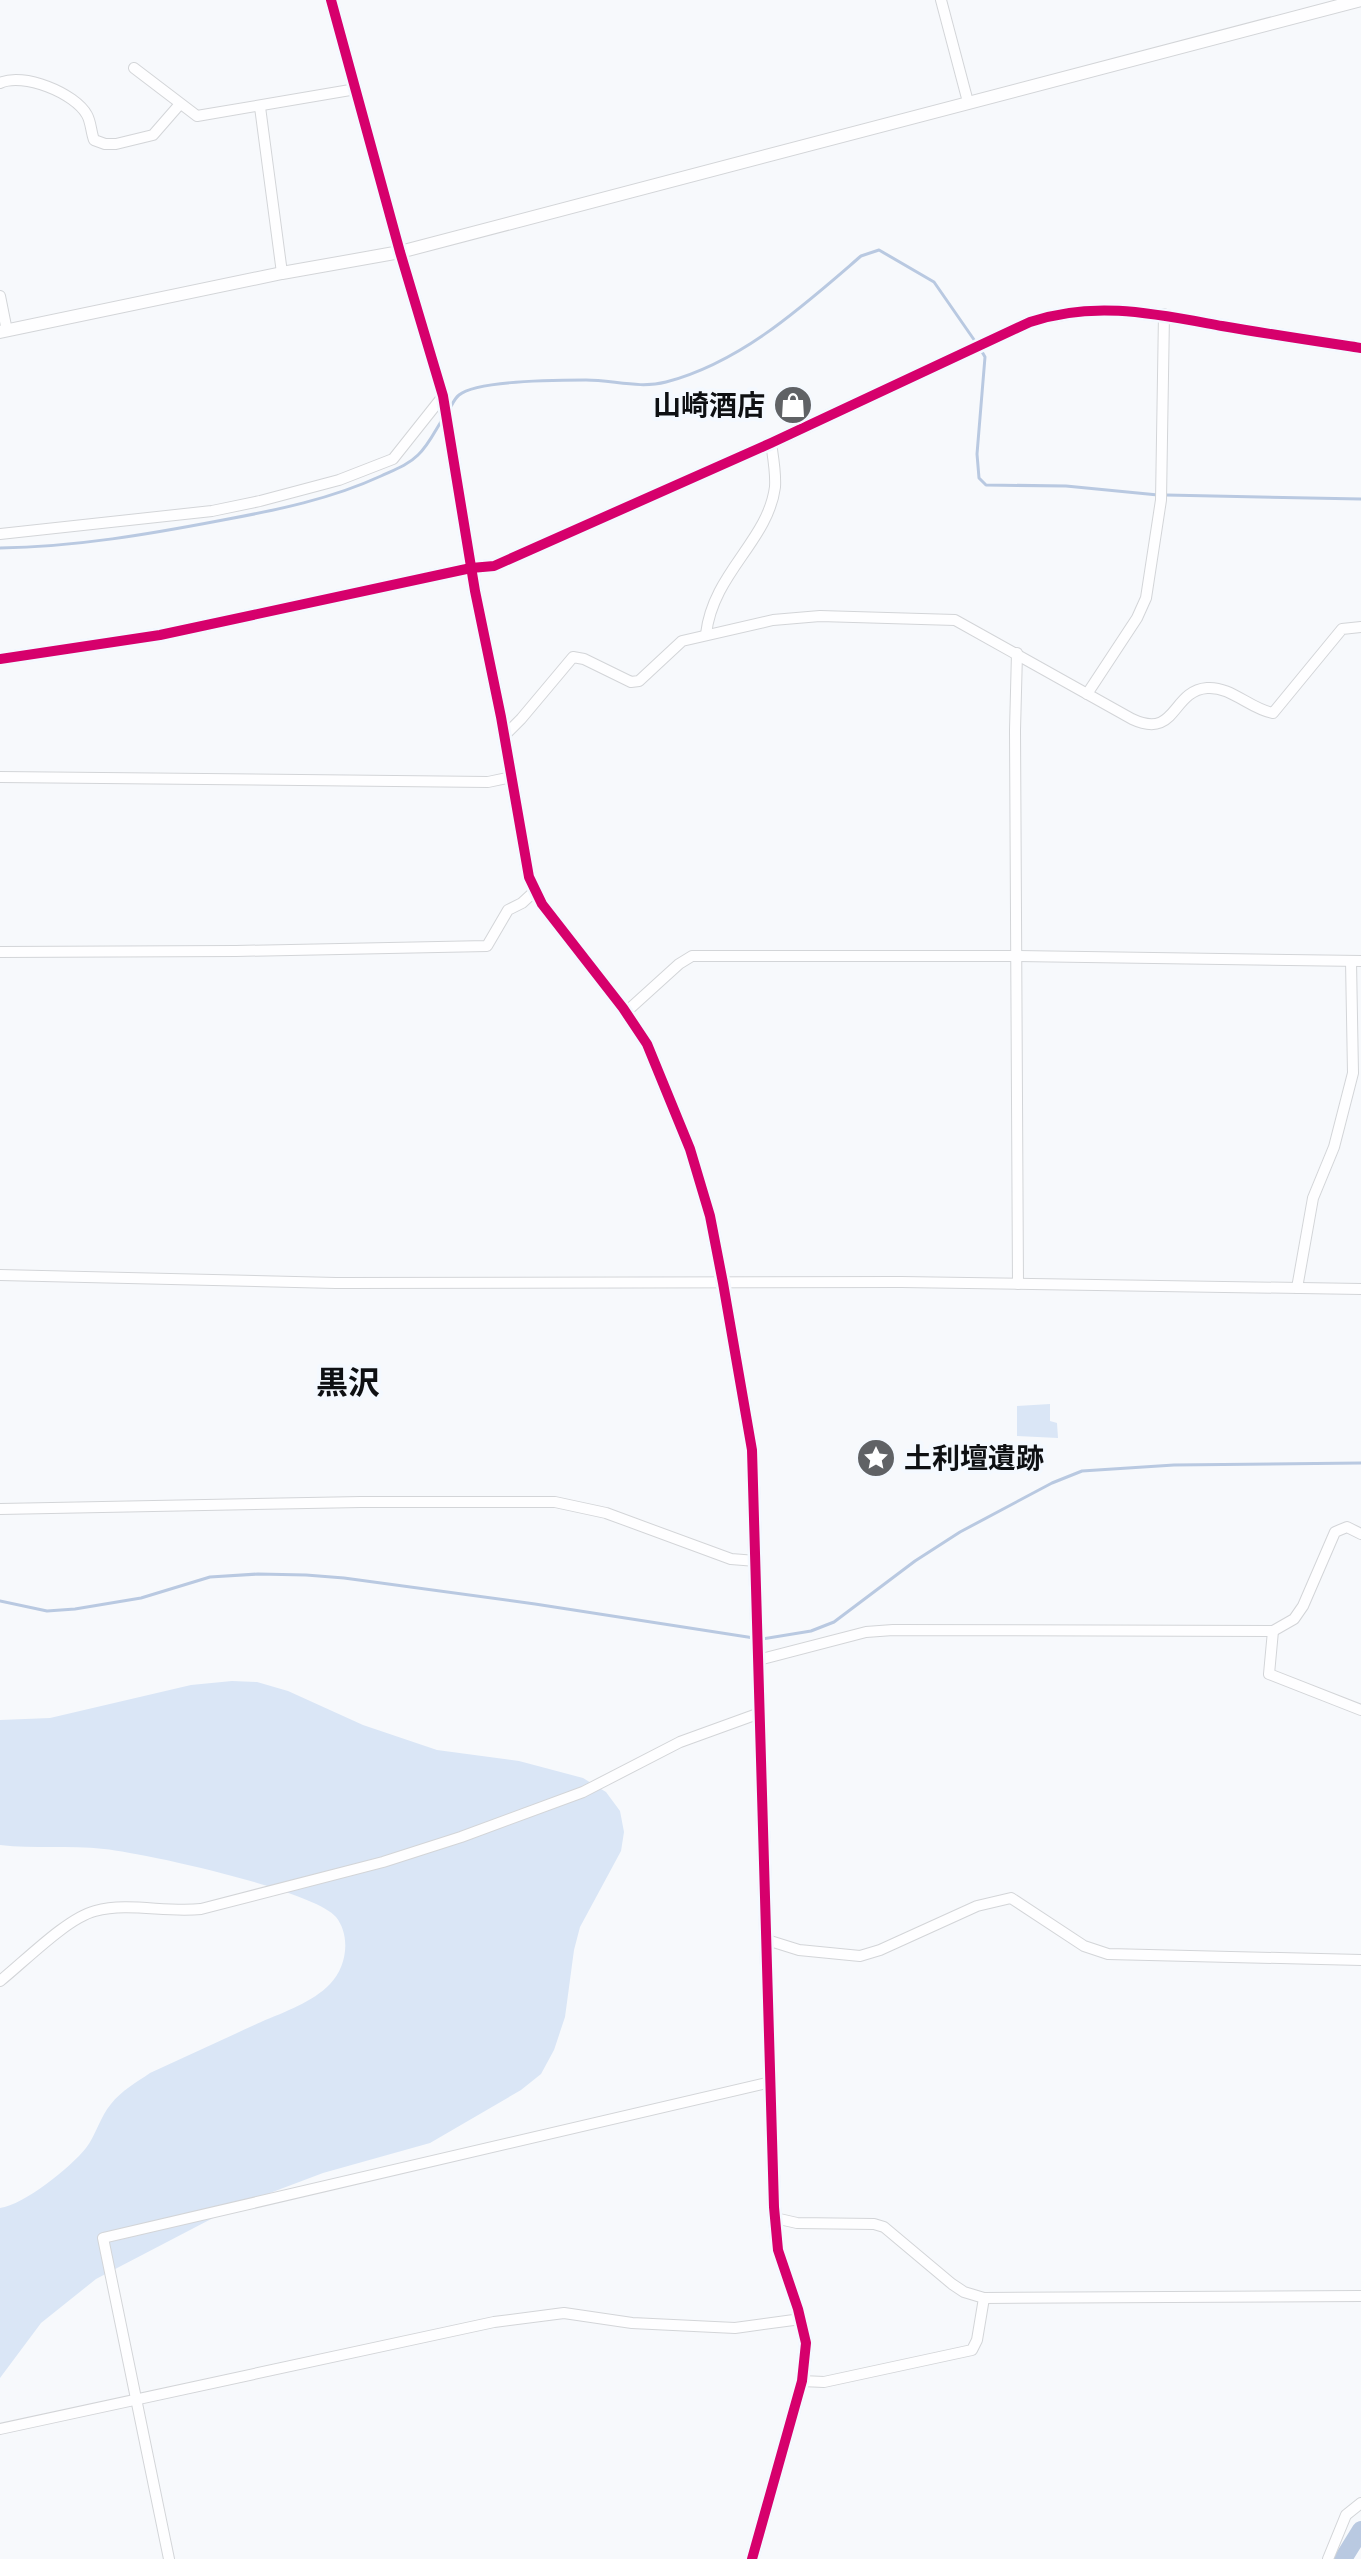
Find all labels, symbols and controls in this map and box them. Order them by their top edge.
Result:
shop icon: 山崎酒店 [772,384,814,426]
place label: 山崎酒店 [653,389,765,421]
district label: 黒沢 [316,1364,380,1401]
place icon: 土利壇遺跡 [855,1437,897,1479]
place label: 土利壇遺跡 [904,1442,1044,1474]

